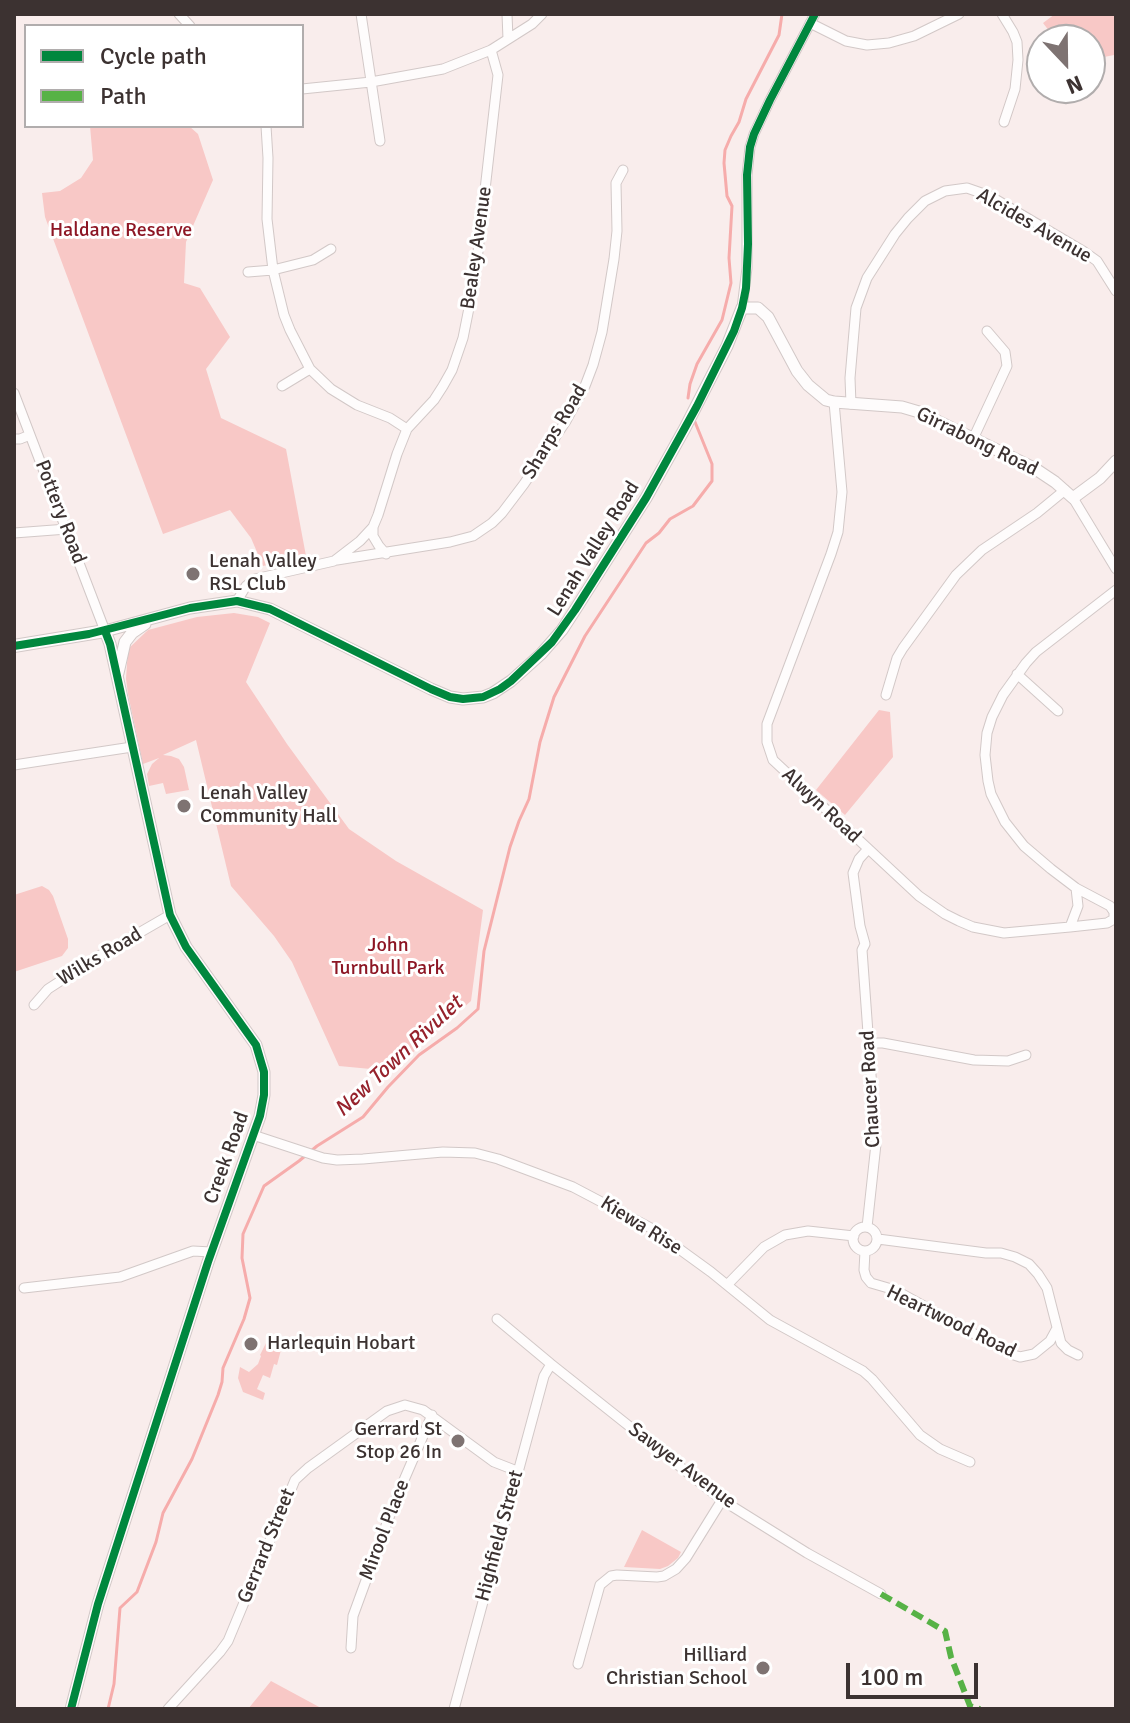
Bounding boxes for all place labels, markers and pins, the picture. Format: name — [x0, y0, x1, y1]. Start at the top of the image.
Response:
place label: Lenah Valley RSL Club — [209, 550, 317, 597]
marker: Lenah Valley RSL Club — [184, 565, 202, 583]
place label: Lenah Valley Community Hall — [200, 782, 337, 829]
marker: Lenah Valley Community Hall — [175, 797, 193, 815]
place label: Harlequin Hobart — [267, 1332, 415, 1356]
marker: Harlequin Hobart — [242, 1335, 260, 1353]
place label: Gerrard St Stop 26 In — [354, 1418, 442, 1465]
marker: Gerrard St Stop 26 In — [449, 1432, 467, 1450]
place label: Hilliard Christian School — [606, 1644, 747, 1691]
marker: Hilliard Christian School — [754, 1659, 772, 1677]

